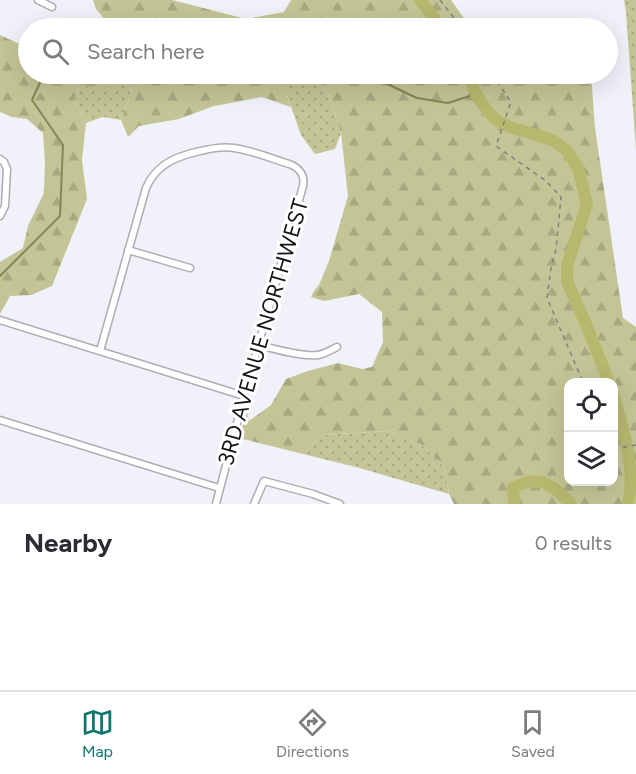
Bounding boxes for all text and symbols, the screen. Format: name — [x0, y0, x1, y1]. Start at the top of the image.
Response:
search box — [18, 18, 618, 84]
icon: search — [39, 35, 72, 68]
text: Search here — [87, 38, 205, 65]
street label: 3RD AVENUE NORTHWEST — [212, 196, 314, 468]
map controls — [564, 378, 618, 486]
button: locate — [564, 378, 618, 432]
button: layers — [564, 432, 618, 486]
text: Nearby — [24, 527, 112, 559]
text: 0 results — [535, 531, 612, 555]
tab: Map — [81, 706, 114, 761]
tab: Directions — [276, 706, 349, 761]
tab: Saved — [511, 706, 555, 761]

